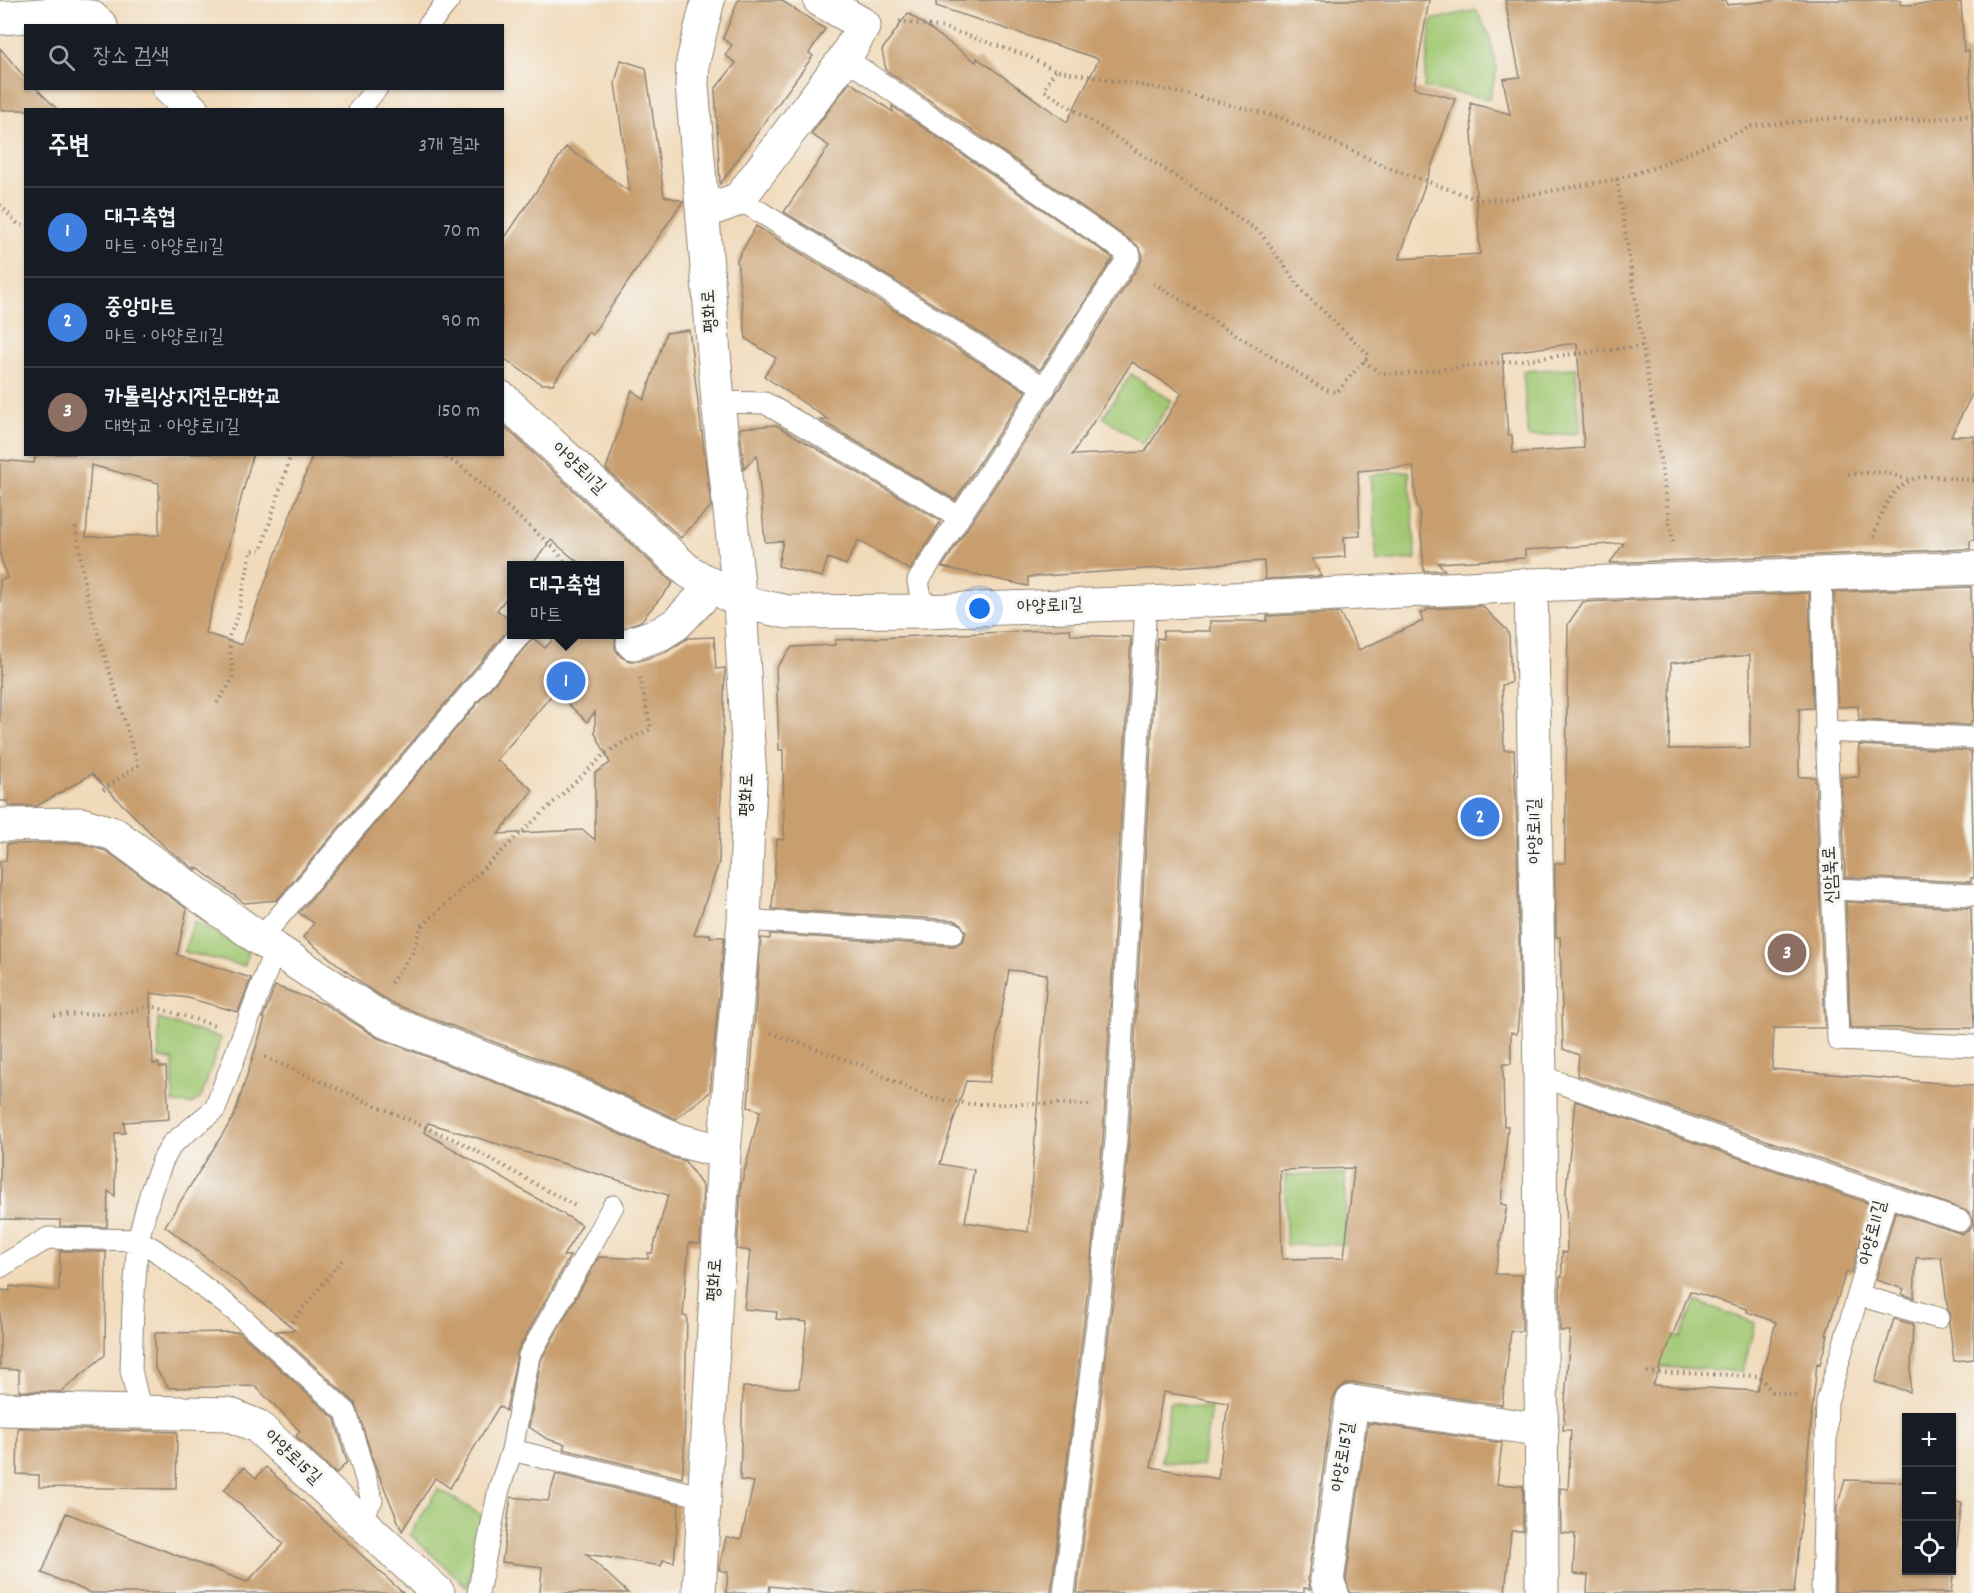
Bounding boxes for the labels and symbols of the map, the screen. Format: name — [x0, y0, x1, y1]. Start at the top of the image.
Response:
street label: 평화로 — [697, 288, 725, 334]
street label: 아양로11길 — [545, 437, 611, 501]
street label: 아양로11길 — [1017, 593, 1084, 621]
your location — [965, 594, 994, 623]
pin: 1 — [546, 658, 586, 704]
street label: 평화로 — [735, 773, 761, 817]
pin: 2 — [1460, 794, 1500, 840]
street label: 아양로11길 — [1523, 797, 1549, 864]
street label: 신암북로 — [1818, 845, 1846, 905]
pin: 3 — [1768, 930, 1806, 976]
street label: 아양로11길 — [1854, 1198, 1894, 1268]
street label: 평화로 — [702, 1258, 730, 1302]
street label: 아양로15길 — [1326, 1420, 1362, 1494]
street label: 아양로15길 — [258, 1425, 327, 1491]

